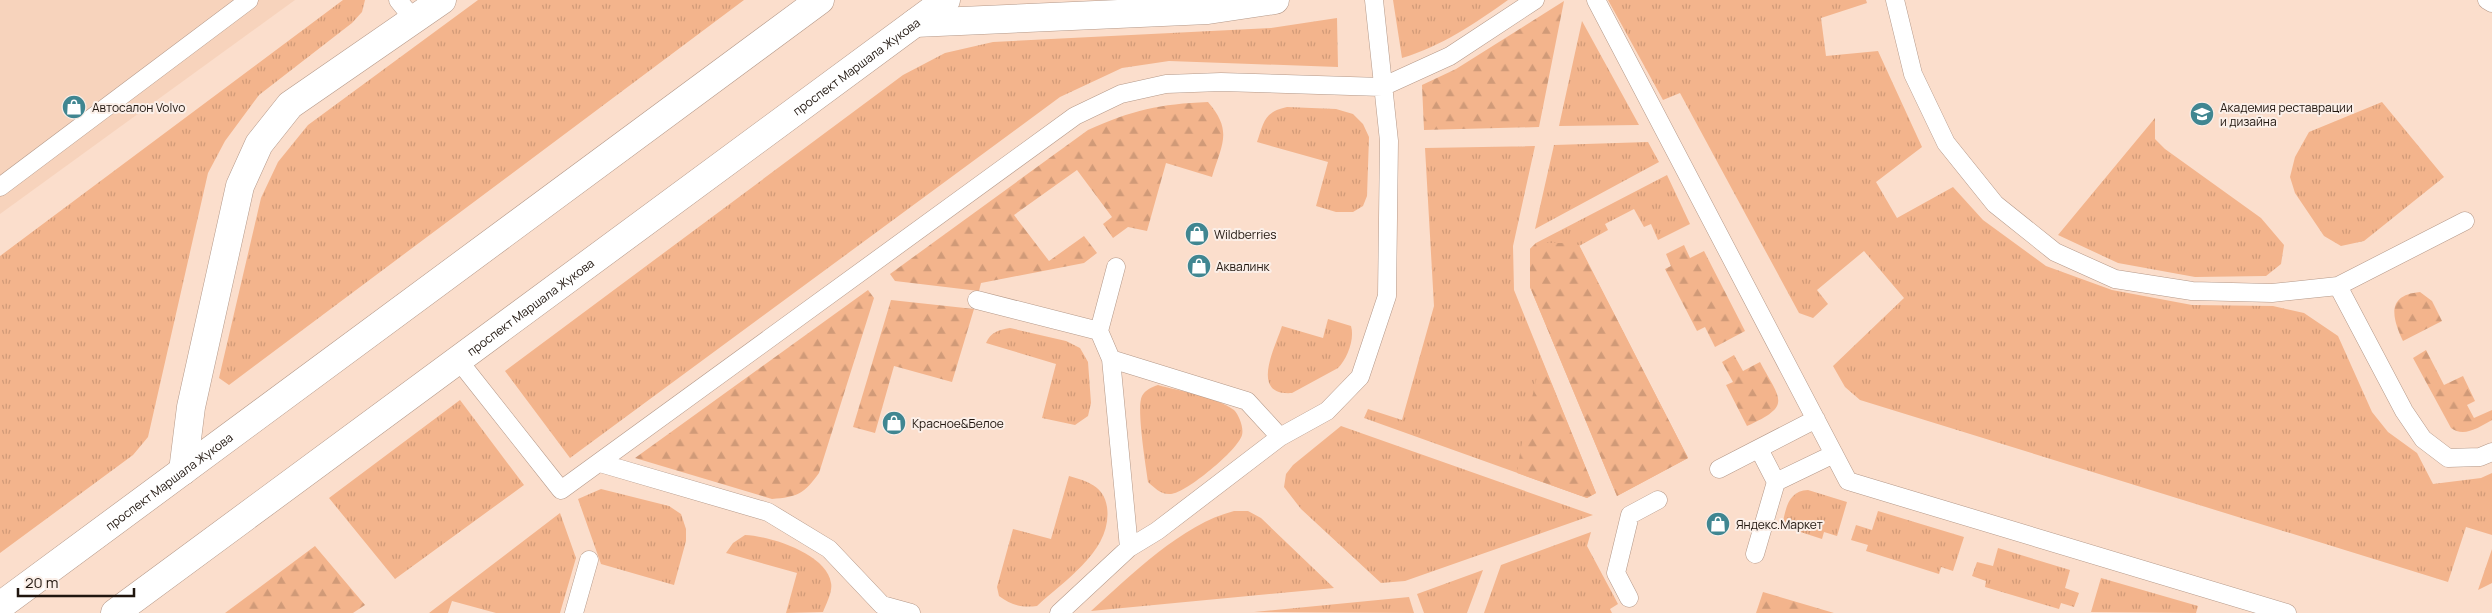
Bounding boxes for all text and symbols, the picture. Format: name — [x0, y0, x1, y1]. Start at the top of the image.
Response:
street label: проспект Маршала Жукова — [789, 14, 923, 119]
shop icon: Автосалон Volvo — [61, 94, 87, 120]
place label: Автосалон Volvo — [92, 99, 185, 116]
place label: Академия реставрации и дизайна — [2220, 99, 2353, 130]
school or university icon: Академия реставрации и дизайна — [2189, 101, 2215, 127]
shop icon: Wildberries — [1184, 221, 1210, 247]
place label: Wildberries — [1214, 226, 1277, 243]
shop icon: Аквалинк — [1186, 253, 1212, 279]
street label: проспект Маршала Жукова — [463, 254, 597, 359]
place label: Аквалинк — [1216, 258, 1270, 275]
shop icon: Красное&Белое — [881, 410, 907, 436]
place label: Красное&Белое — [912, 415, 1004, 432]
street label: проспект Маршала Жукова — [102, 429, 236, 534]
shop icon: Яндекс.Маркет — [1705, 511, 1731, 537]
place label: Яндекс.Маркет — [1736, 516, 1823, 533]
scale bar — [18, 566, 134, 598]
text: 20 m — [25, 572, 58, 593]

